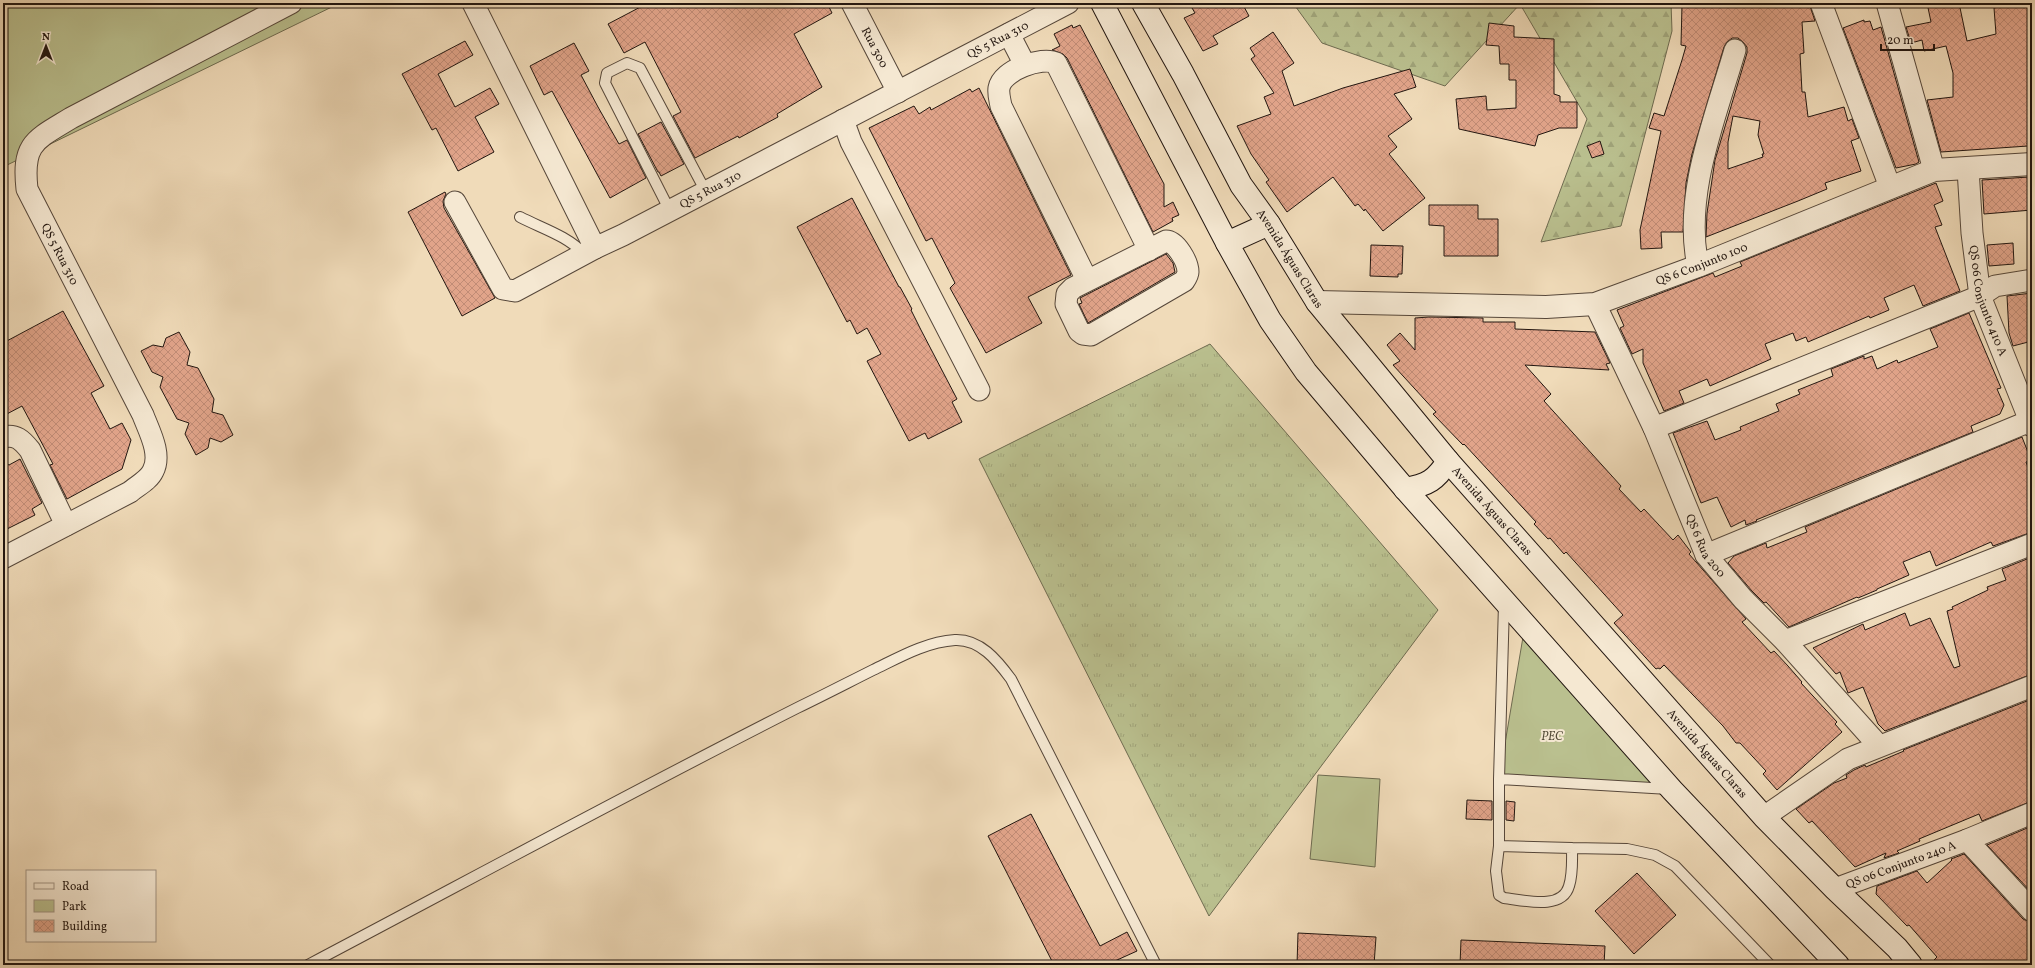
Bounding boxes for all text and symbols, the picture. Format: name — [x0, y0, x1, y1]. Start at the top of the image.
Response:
street label: QS 5 Rua 310 — [964, 18, 1032, 63]
street label: Rua 300 — [857, 25, 891, 71]
north arrow — [26, 26, 66, 66]
scale bar — [1881, 26, 1934, 52]
text: N — [42, 30, 50, 45]
text: 20 m — [1887, 33, 1914, 49]
street label: QS 5 Rua 310 — [677, 168, 744, 213]
street label: Avenida Águas Claras — [1252, 206, 1326, 312]
street label: QS 5 Rua 310 — [37, 221, 82, 288]
street label: QS 6 Conjunto 100 — [1654, 240, 1750, 290]
street label: QS 06 Conjunto 410 A — [1965, 244, 2010, 359]
street label: Avenida Águas Claras — [1448, 464, 1535, 559]
street label: QS 6 Rua 200 — [1681, 512, 1729, 581]
street label: Avenida Águas Claras — [1663, 706, 1750, 802]
park label: PEC — [1541, 729, 1563, 745]
street label: QS 06 Conjunto 240 A — [1844, 838, 1959, 893]
legend — [26, 870, 156, 942]
text: Road — [62, 879, 89, 895]
text: Park — [62, 899, 87, 915]
text: Building — [62, 919, 107, 935]

